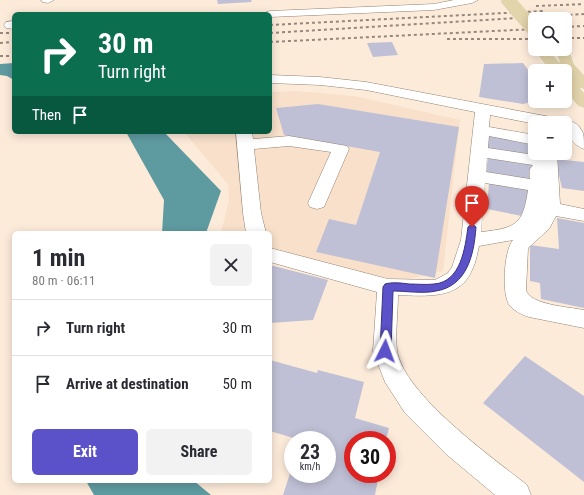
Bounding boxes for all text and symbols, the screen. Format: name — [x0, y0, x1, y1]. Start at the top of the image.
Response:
map controls — [528, 12, 572, 160]
button: search — [528, 12, 572, 56]
text: 30 m — [98, 27, 154, 60]
icon: right — [32, 28, 84, 80]
text: Turn right — [98, 61, 166, 82]
button: + — [528, 64, 572, 108]
icon: arrive — [69, 104, 91, 126]
text: Then — [32, 106, 61, 124]
button: − — [528, 116, 572, 160]
pin — [455, 186, 489, 227]
icon: arrive — [461, 192, 483, 214]
text: 1 min — [32, 244, 85, 272]
button: close — [210, 244, 252, 286]
text: 80 m · 06:11 — [32, 273, 95, 288]
icon: right — [32, 317, 54, 339]
text: Turn right — [66, 319, 125, 337]
text: 30 m — [222, 319, 252, 337]
position arrow — [364, 330, 406, 372]
icon: arrive — [32, 373, 54, 395]
text: Arrive at destination — [66, 375, 189, 393]
text: 50 m — [222, 375, 252, 393]
button: Exit — [32, 429, 138, 475]
button: Share — [146, 429, 252, 475]
speed limit sign: 30 — [344, 431, 396, 483]
text: 23 — [300, 440, 320, 464]
text: km/h — [300, 461, 320, 472]

